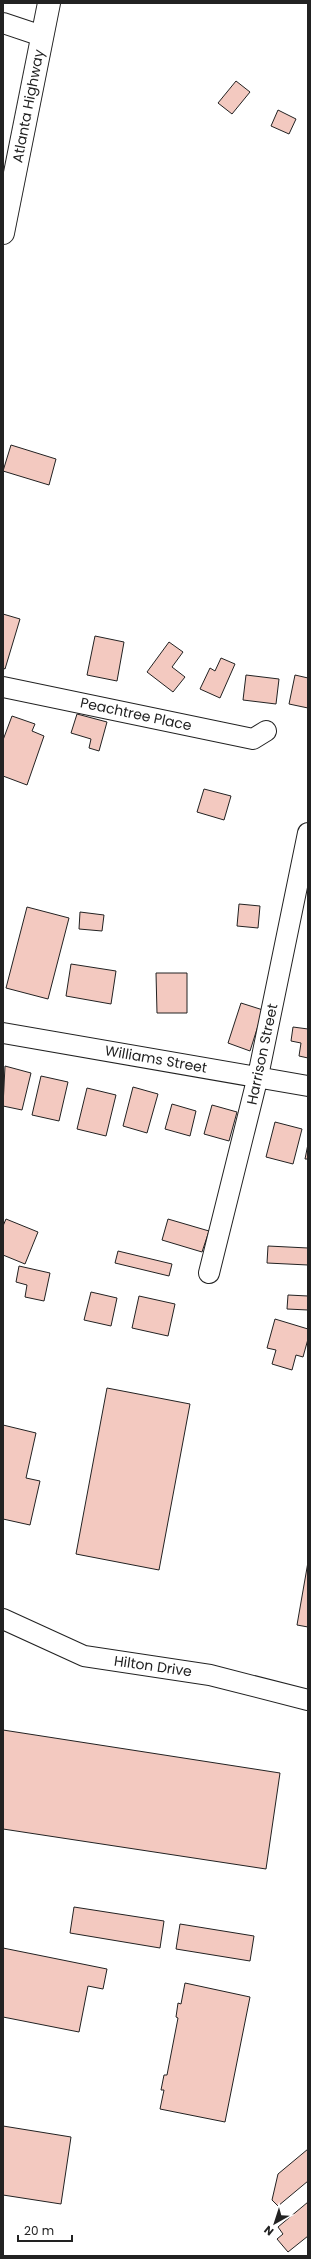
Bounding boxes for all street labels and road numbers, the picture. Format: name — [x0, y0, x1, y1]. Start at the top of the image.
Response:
street label: Atlanta Highway — [7, 48, 49, 164]
street label: Peachtree Place — [78, 692, 194, 736]
street label: Harrison Street — [242, 1002, 282, 1106]
street label: Williams Street — [103, 1040, 209, 1078]
street label: Hilton Drive — [113, 1651, 194, 1681]

